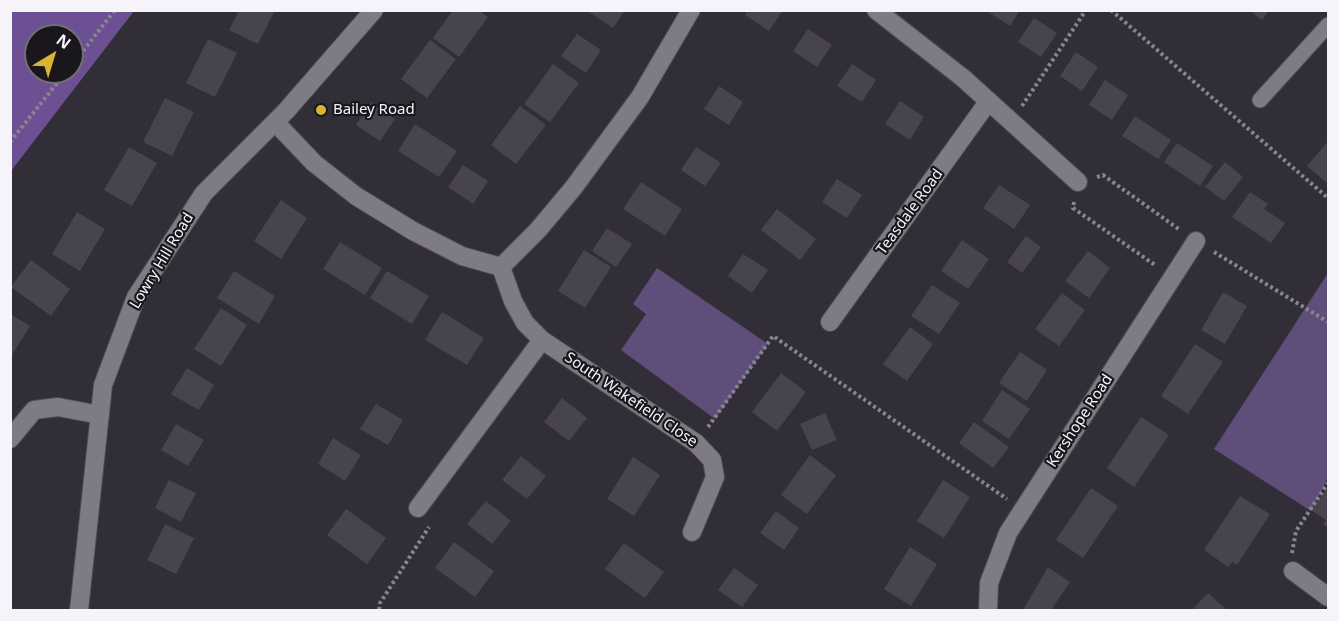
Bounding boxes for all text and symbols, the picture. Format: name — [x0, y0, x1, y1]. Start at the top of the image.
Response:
north arrow — [24, 24, 84, 84]
text: N — [52, 29, 76, 54]
place label: Bailey Road — [333, 101, 415, 119]
marker: Bailey Road — [314, 103, 328, 117]
street label: Teasdale Road — [873, 166, 947, 258]
street label: Lowry Hill Road — [126, 210, 198, 312]
street label: South Wakefield Close — [561, 349, 701, 451]
street label: Kershope Road — [1043, 371, 1117, 471]

